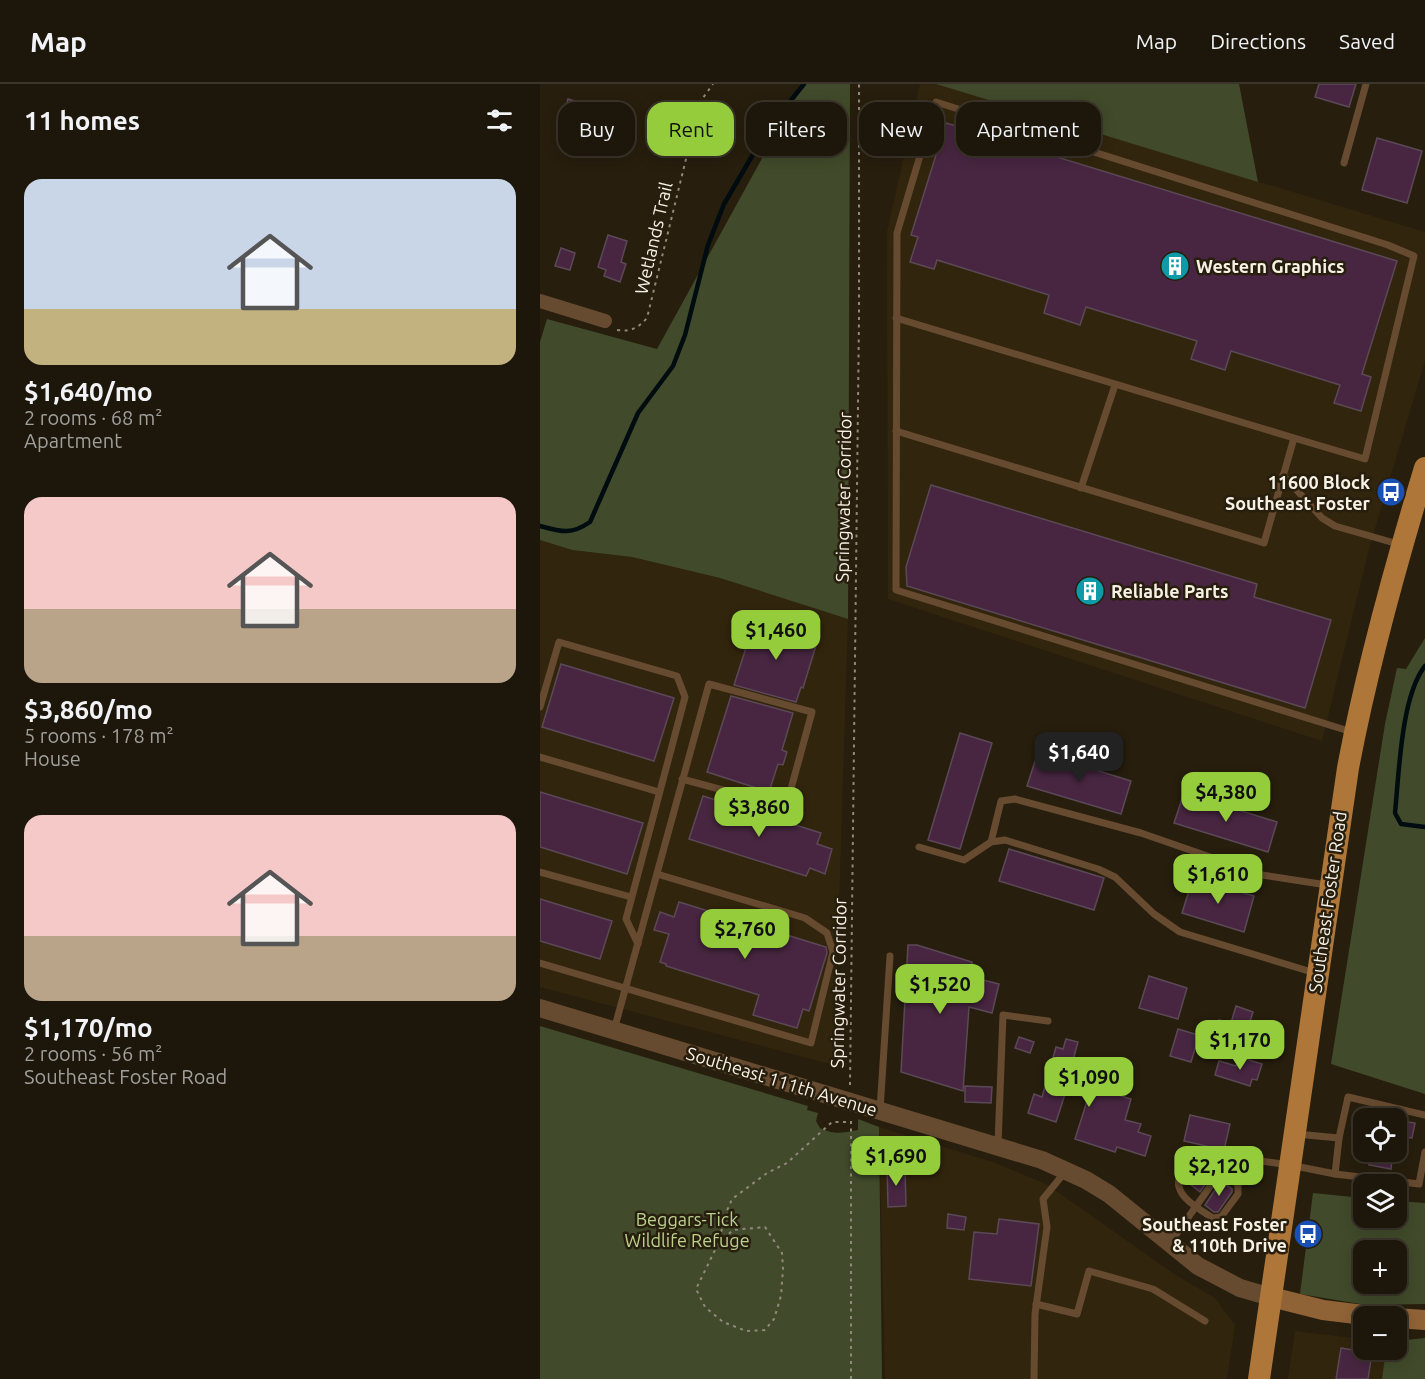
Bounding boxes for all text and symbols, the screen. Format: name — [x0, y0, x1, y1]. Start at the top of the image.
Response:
text: Map — [30, 26, 87, 57]
text: Map — [1136, 29, 1177, 53]
text: Directions — [1210, 29, 1306, 53]
text: Saved — [1339, 29, 1395, 53]
chip: Buy — [558, 102, 635, 156]
chip: Rent — [647, 102, 734, 156]
chip: Filters — [746, 102, 847, 156]
chip: New — [859, 102, 944, 156]
chip: Apartment — [956, 102, 1101, 156]
icon: filters — [483, 104, 516, 137]
text: 11 homes — [24, 106, 140, 135]
street label: Wetlands Trail — [630, 180, 676, 296]
icon: home — [216, 218, 324, 326]
building icon: Western Graphics — [1159, 250, 1191, 282]
place label: Western Graphics — [1196, 256, 1345, 276]
text: $1,640/mo — [24, 377, 153, 406]
text: 2 rooms · 68 m² — [24, 406, 162, 429]
street label: Springwater Corridor — [832, 411, 854, 582]
text: Apartment — [24, 429, 122, 452]
place label: 11600 Block Southeast Foster — [1225, 472, 1371, 513]
bus stop icon: 11600 Block Southeast Foster — [1375, 476, 1407, 508]
icon: home — [216, 536, 324, 644]
building icon: Reliable Parts — [1074, 575, 1106, 607]
place label: Reliable Parts — [1111, 581, 1228, 601]
pin: $1,460 — [727, 610, 825, 661]
text: $1,460 — [745, 618, 807, 641]
text: $3,860/mo — [24, 695, 153, 724]
text: 5 rooms · 178 m² — [24, 724, 174, 747]
pin: $1,640 — [1030, 732, 1128, 783]
text: $1,640 — [1048, 740, 1110, 763]
text: House — [24, 747, 81, 770]
pin: $4,380 — [1177, 772, 1275, 823]
text: $4,380 — [1195, 780, 1257, 803]
pin: $3,860 — [710, 787, 808, 838]
text: $3,860 — [728, 795, 790, 818]
street label: Southeast Foster Road — [1304, 810, 1350, 994]
icon: home — [216, 854, 324, 962]
pin: $1,610 — [1169, 854, 1267, 905]
text: $1,610 — [1187, 862, 1249, 885]
street label: Springwater Corridor — [827, 897, 849, 1068]
pin: $2,760 — [696, 909, 794, 960]
text: $2,760 — [714, 917, 776, 940]
pin: $1,520 — [891, 964, 989, 1015]
text: $1,520 — [909, 972, 971, 995]
text: $1,170/mo — [24, 1013, 153, 1042]
pin: $1,170 — [1191, 1020, 1289, 1071]
text: $1,170 — [1209, 1028, 1271, 1051]
text: 2 rooms · 56 m² — [24, 1042, 162, 1065]
street label: Southeast 111th Avenue — [684, 1042, 880, 1120]
pin: $1,090 — [1040, 1057, 1138, 1108]
text: Southeast Foster Road — [24, 1065, 227, 1088]
text: $1,090 — [1058, 1065, 1120, 1088]
map controls — [1353, 1108, 1407, 1360]
button: locate — [1353, 1108, 1407, 1162]
pin: $1,690 — [847, 1136, 945, 1187]
text: $1,690 — [865, 1144, 927, 1167]
pin: $2,120 — [1170, 1146, 1268, 1197]
text: $2,120 — [1188, 1154, 1250, 1177]
button: layers — [1353, 1174, 1407, 1228]
park label: Beggars-Tick Wildlife Refuge — [624, 1209, 750, 1250]
place label: Southeast Foster & 110th Drive — [1142, 1214, 1288, 1255]
bus stop icon: Southeast Foster & 110th Drive — [1292, 1218, 1324, 1250]
button: + — [1353, 1240, 1407, 1294]
button: − — [1353, 1306, 1407, 1360]

